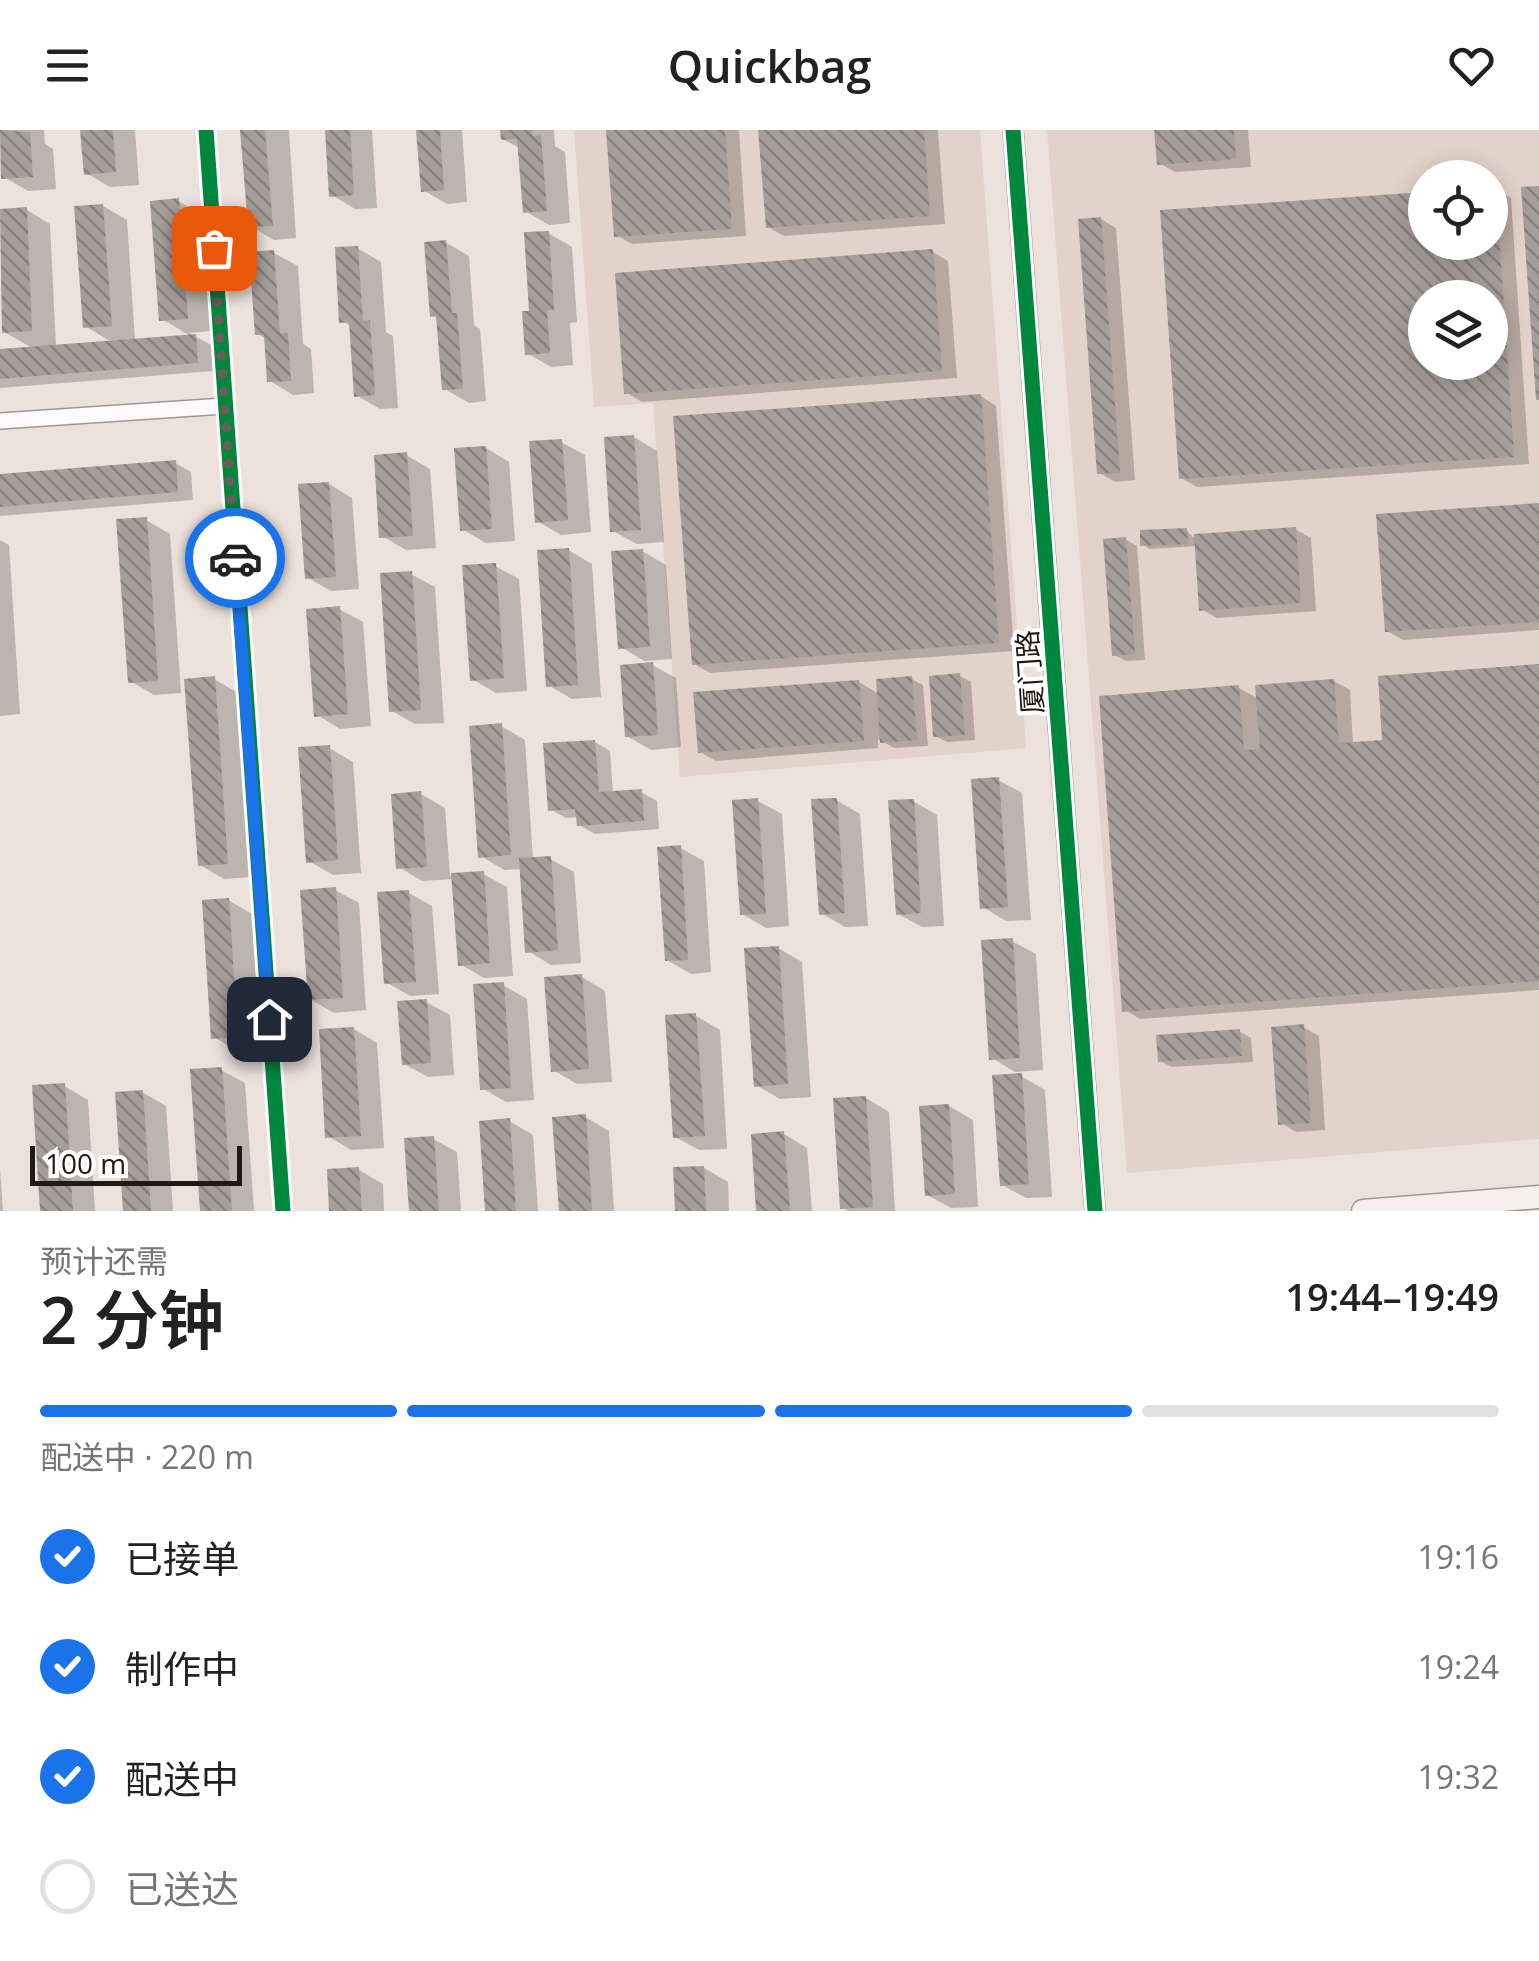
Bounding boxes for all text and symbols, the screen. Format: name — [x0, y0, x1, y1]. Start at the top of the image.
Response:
text: Quickbag — [668, 35, 871, 96]
icon: menu — [40, 38, 95, 93]
icon: heart — [1444, 38, 1499, 93]
map controls — [1408, 160, 1508, 380]
button: locate — [1408, 160, 1508, 260]
pin — [172, 206, 257, 291]
icon: bag — [187, 221, 242, 276]
button: layers — [1408, 280, 1508, 380]
courier — [185, 508, 285, 608]
icon: car — [208, 531, 263, 586]
street label: 厦门路 — [1007, 629, 1051, 715]
pin — [227, 977, 312, 1062]
icon: home — [242, 992, 297, 1047]
scale bar — [30, 1141, 242, 1186]
text: 100 m — [45, 1144, 126, 1182]
text: 预计还需 — [40, 1239, 168, 1282]
text: 19:44–19:49 — [1285, 1270, 1499, 1322]
text: 2 分钟 — [40, 1275, 224, 1363]
text: 配送中 · 220 m — [40, 1435, 254, 1478]
icon: check — [40, 1529, 95, 1584]
text: 已接单 — [125, 1532, 239, 1584]
text: 19:16 — [1417, 1535, 1499, 1578]
icon: check — [40, 1639, 95, 1694]
text: 制作中 — [125, 1642, 239, 1694]
text: 19:24 — [1417, 1645, 1499, 1688]
icon: check — [40, 1749, 95, 1804]
text: 配送中 — [125, 1752, 239, 1804]
text: 19:32 — [1417, 1755, 1499, 1798]
text: 已送达 — [125, 1862, 239, 1914]

